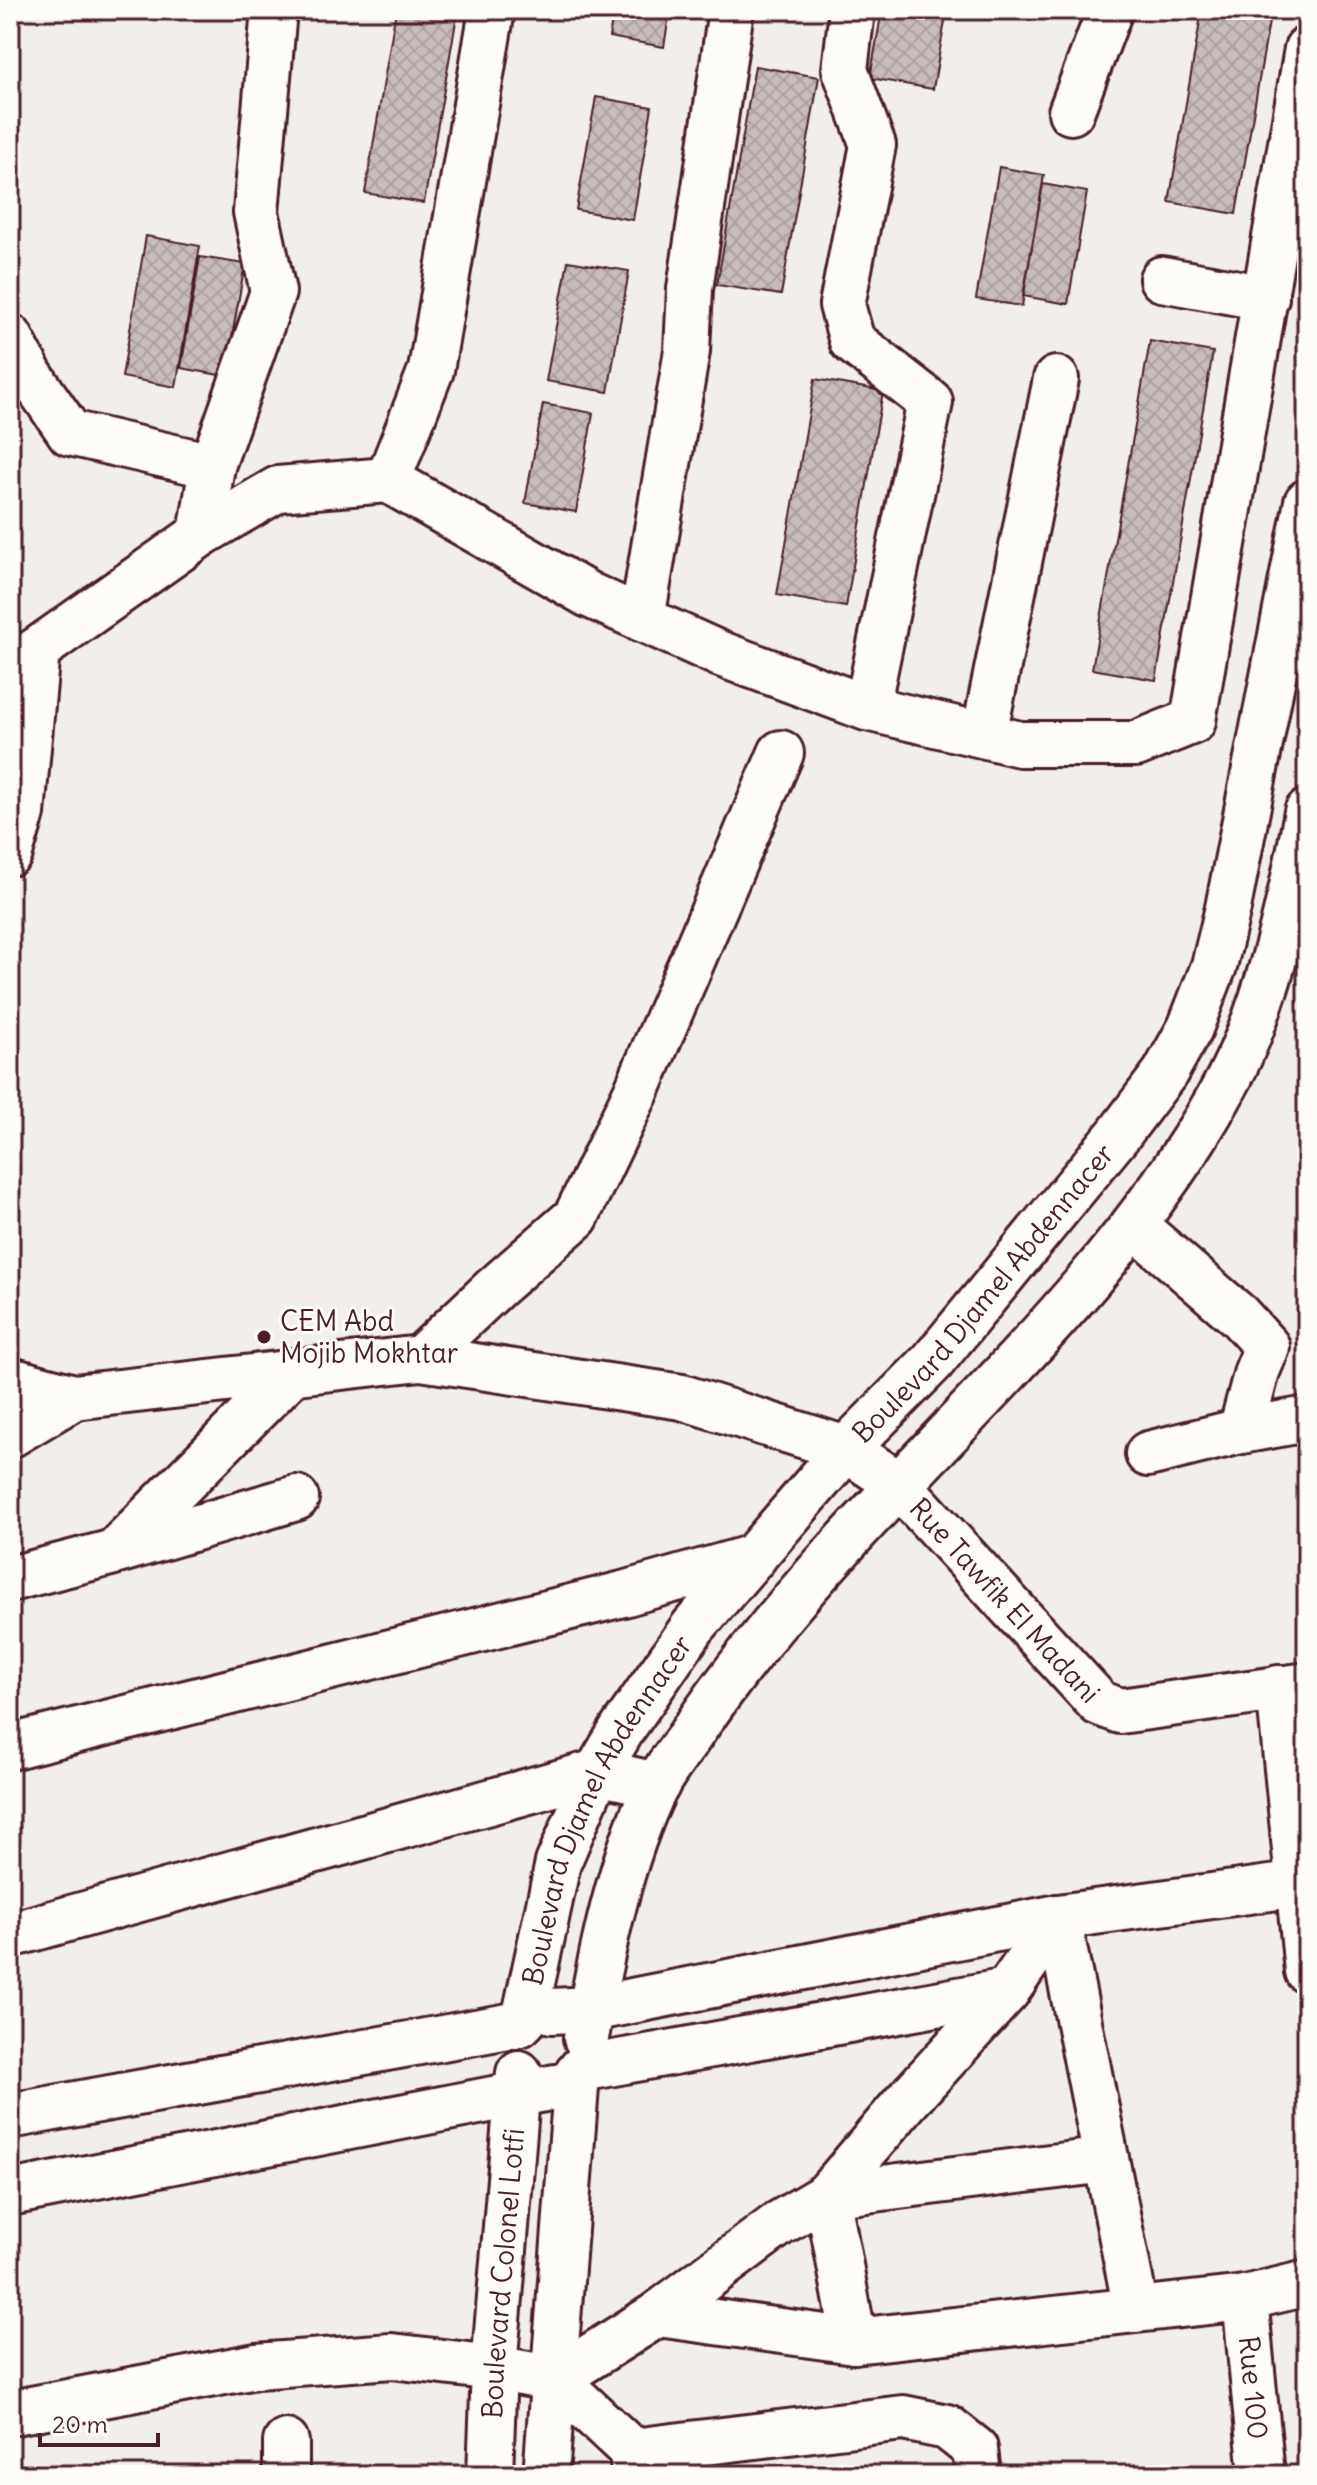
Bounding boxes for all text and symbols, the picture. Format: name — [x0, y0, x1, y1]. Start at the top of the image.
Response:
street label: Boulevard Djamel Abdennacer — [844, 1136, 1122, 1450]
place label: CEM Abd Mojib Mokhtar — [280, 1303, 458, 1371]
marker: CEM Abd Mojib Mokhtar — [255, 1328, 273, 1346]
street label: Rue Tawfik El Madani — [902, 1490, 1108, 1710]
street label: Boulevard Djamel Abdennacer — [514, 1628, 700, 1988]
street label: Boulevard Colonel Lotfi — [474, 2127, 532, 2419]
street label: Rue 100 — [1231, 2334, 1276, 2441]
scale bar — [40, 2397, 158, 2447]
text: 20 m — [52, 2409, 108, 2439]

